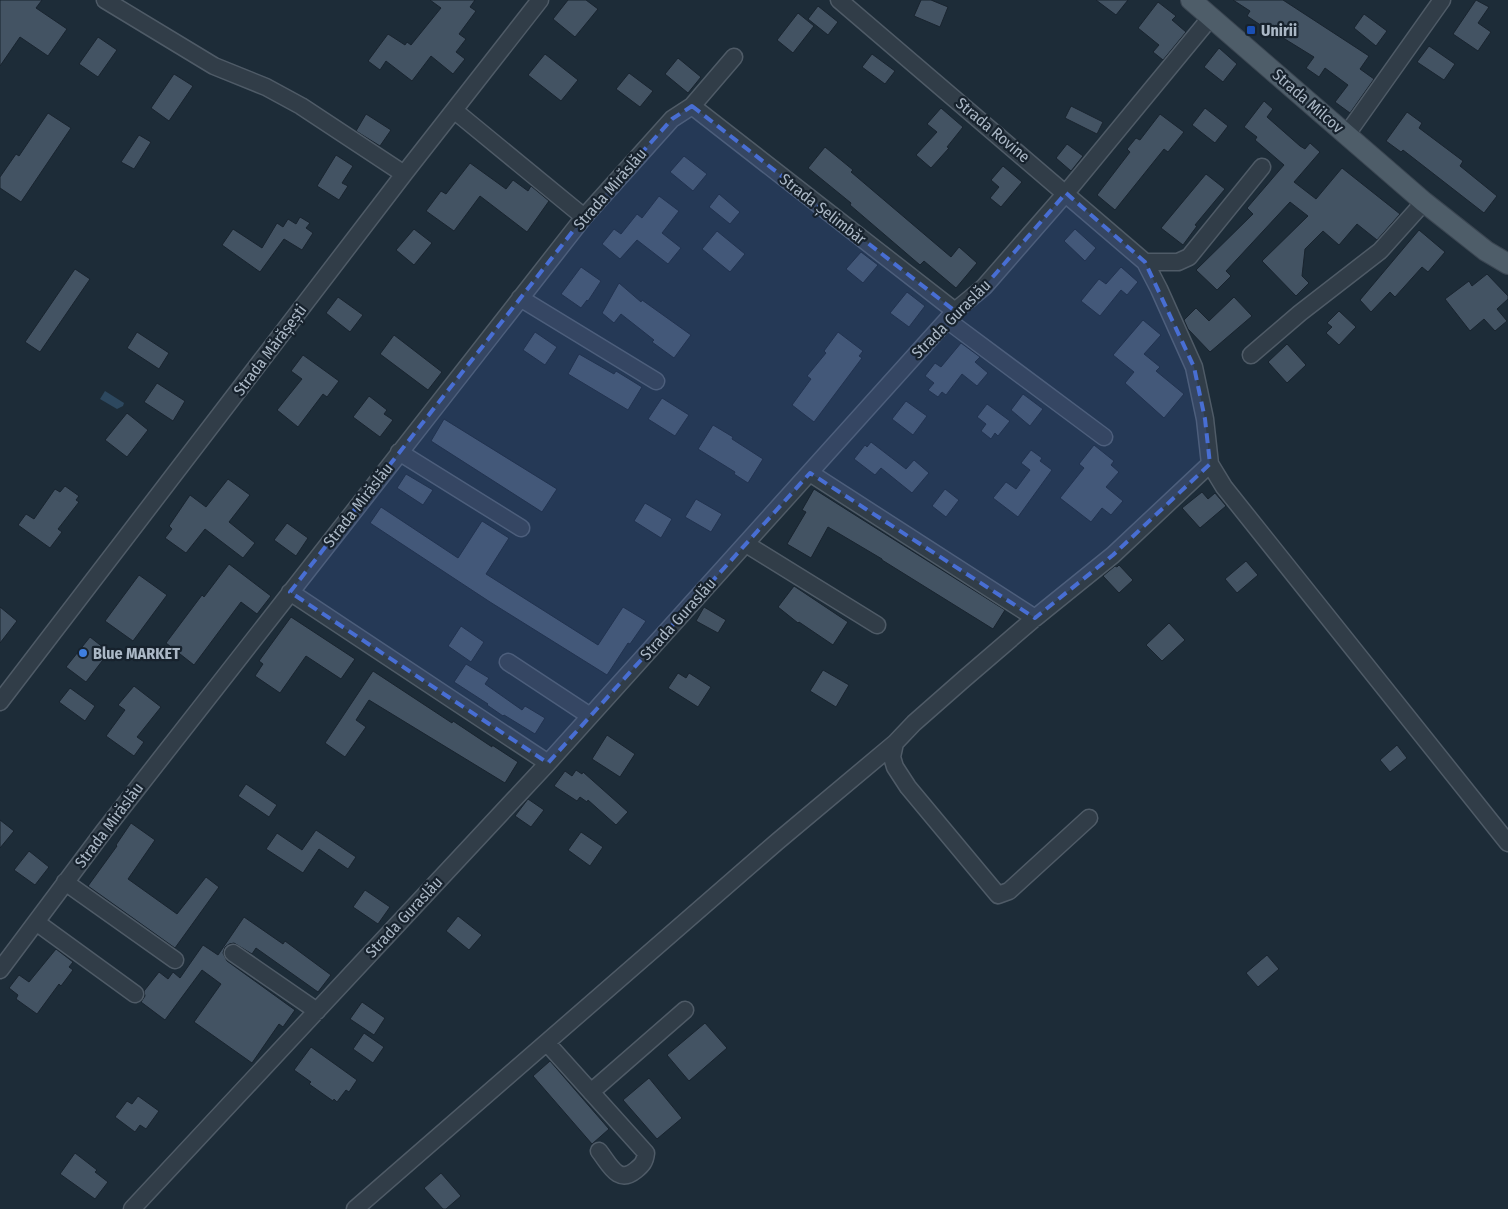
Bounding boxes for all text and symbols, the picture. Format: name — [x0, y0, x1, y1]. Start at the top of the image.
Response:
place label: Unirii — [1261, 21, 1297, 40]
marker: Unirii — [1245, 24, 1257, 36]
street label: Strada Milcov — [1269, 65, 1347, 137]
street label: Strada Rovine — [952, 94, 1034, 166]
street label: Strada Mirăslău — [569, 144, 651, 234]
street label: Strada Șelimbăr — [775, 169, 870, 250]
street label: Strada Guraslău — [908, 276, 994, 362]
street label: Strada Mărășești — [230, 301, 311, 400]
street label: Strada Mirăslău — [319, 459, 397, 551]
street label: Strada Guraslău — [636, 574, 720, 664]
place label: Blue MARKET — [93, 644, 180, 663]
marker: Blue MARKET — [77, 647, 89, 659]
street label: Strada Mirăslău — [71, 779, 147, 871]
street label: Strada Guraslău — [362, 873, 446, 961]

